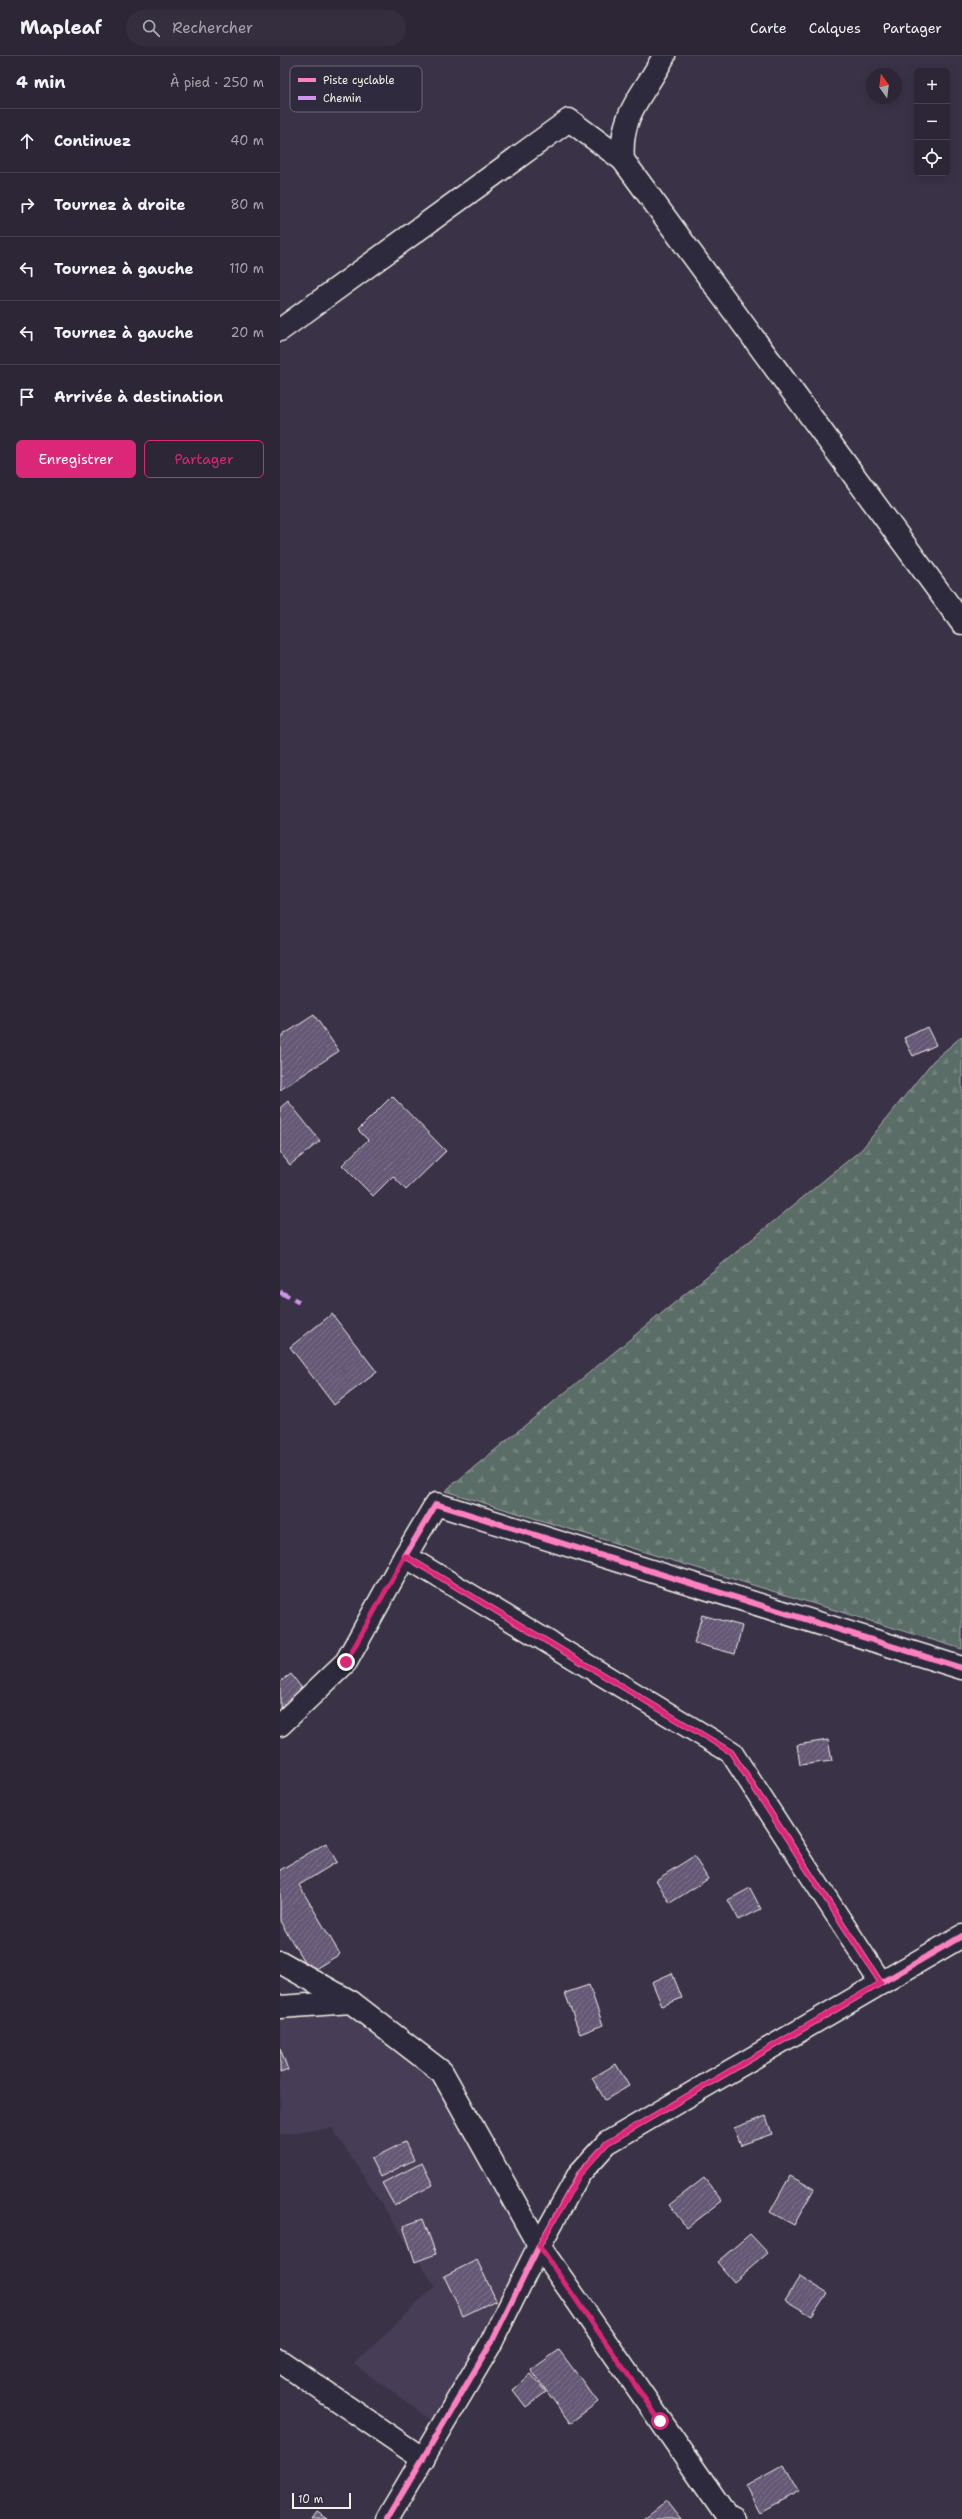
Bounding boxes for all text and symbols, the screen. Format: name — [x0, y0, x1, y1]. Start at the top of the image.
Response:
search box — [126, 10, 406, 46]
text: Mapleaf — [20, 15, 102, 40]
icon: search — [140, 17, 162, 39]
text: Rechercher — [172, 18, 253, 38]
text: Carte — [750, 19, 787, 37]
text: Calques — [809, 19, 861, 37]
text: Partager — [883, 19, 942, 37]
legend — [290, 66, 422, 112]
north arrow — [866, 68, 902, 104]
map controls — [914, 68, 950, 176]
button: + — [914, 68, 950, 104]
text: 4 min — [16, 71, 66, 93]
text: Piste cyclable — [323, 73, 395, 88]
text: À pied · 250 m — [170, 74, 264, 91]
text: Chemin — [323, 91, 362, 106]
button: − — [914, 104, 950, 140]
icon: ahead — [16, 130, 38, 152]
text: Continuez — [54, 131, 131, 151]
text: 40 m — [230, 132, 264, 149]
button: locate — [914, 140, 950, 176]
icon: right — [16, 194, 38, 216]
text: Tournez à droite — [54, 195, 186, 215]
text: 80 m — [230, 196, 264, 213]
icon: left — [16, 258, 38, 280]
text: Tournez à gauche — [54, 259, 194, 279]
text: 110 m — [229, 260, 264, 277]
icon: left — [16, 322, 38, 344]
text: Tournez à gauche — [54, 323, 194, 343]
text: 20 m — [231, 324, 264, 341]
icon: arrive — [16, 386, 38, 408]
text: Arrivée à destination — [54, 387, 223, 407]
button: Enregistrer — [16, 440, 136, 478]
button: Partager — [144, 440, 264, 478]
route end — [337, 1653, 355, 1671]
route start — [651, 2412, 669, 2430]
scale bar — [292, 2491, 351, 2510]
text: 10 m — [298, 2492, 323, 2507]

